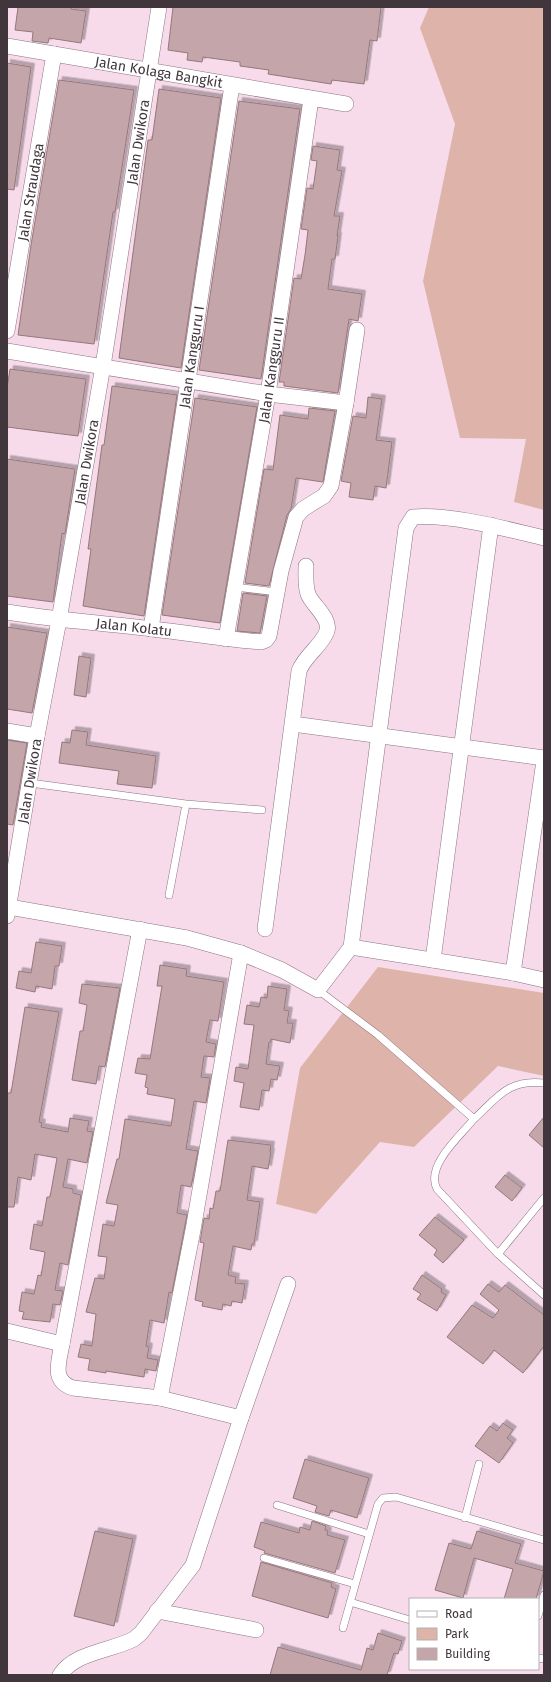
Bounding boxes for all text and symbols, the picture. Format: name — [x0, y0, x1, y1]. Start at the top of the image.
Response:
street label: Jalan Kolaga Bangkit — [94, 53, 225, 91]
street label: Jalan Dwikora — [123, 98, 153, 186]
street label: Jalan Straudaga — [14, 142, 47, 242]
street label: Jalan Kangguru I — [175, 305, 208, 409]
street label: Jalan Kangguru II — [255, 315, 288, 424]
street label: Jalan Dwikora — [71, 418, 102, 506]
street label: Jalan Kolatu — [95, 614, 173, 640]
street label: Jalan Dwikora — [14, 737, 45, 825]
legend — [409, 1598, 539, 1670]
text: Road — [445, 1607, 473, 1621]
text: Park — [445, 1627, 469, 1641]
text: Building — [445, 1647, 491, 1661]

